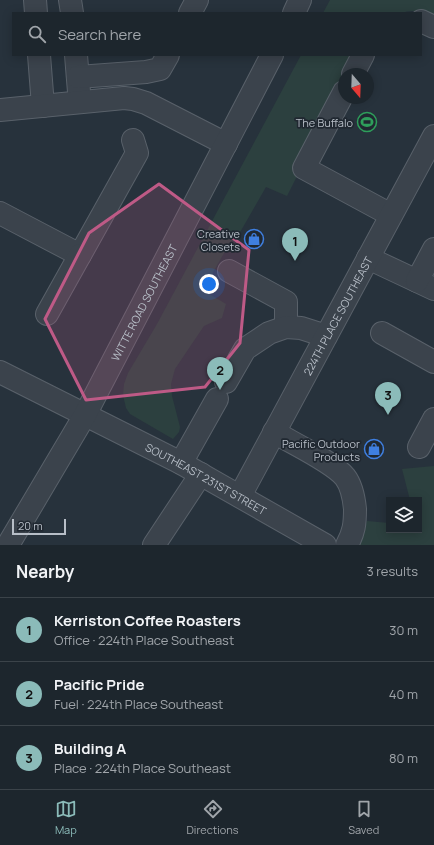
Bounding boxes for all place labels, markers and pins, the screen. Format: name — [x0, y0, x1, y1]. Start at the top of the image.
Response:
sports icon: The Buffalo — [356, 111, 378, 133]
place label: The Buffalo — [296, 115, 353, 130]
place label: Creative Closets — [197, 226, 241, 254]
shop icon: Creative Closets — [243, 228, 265, 250]
pin: 1 — [282, 228, 308, 261]
pin: 2 — [207, 357, 233, 390]
pin: 3 — [375, 382, 401, 415]
place label: Pacific Outdoor Products — [282, 436, 360, 464]
shop icon: Pacific Outdoor Products — [363, 438, 385, 460]

